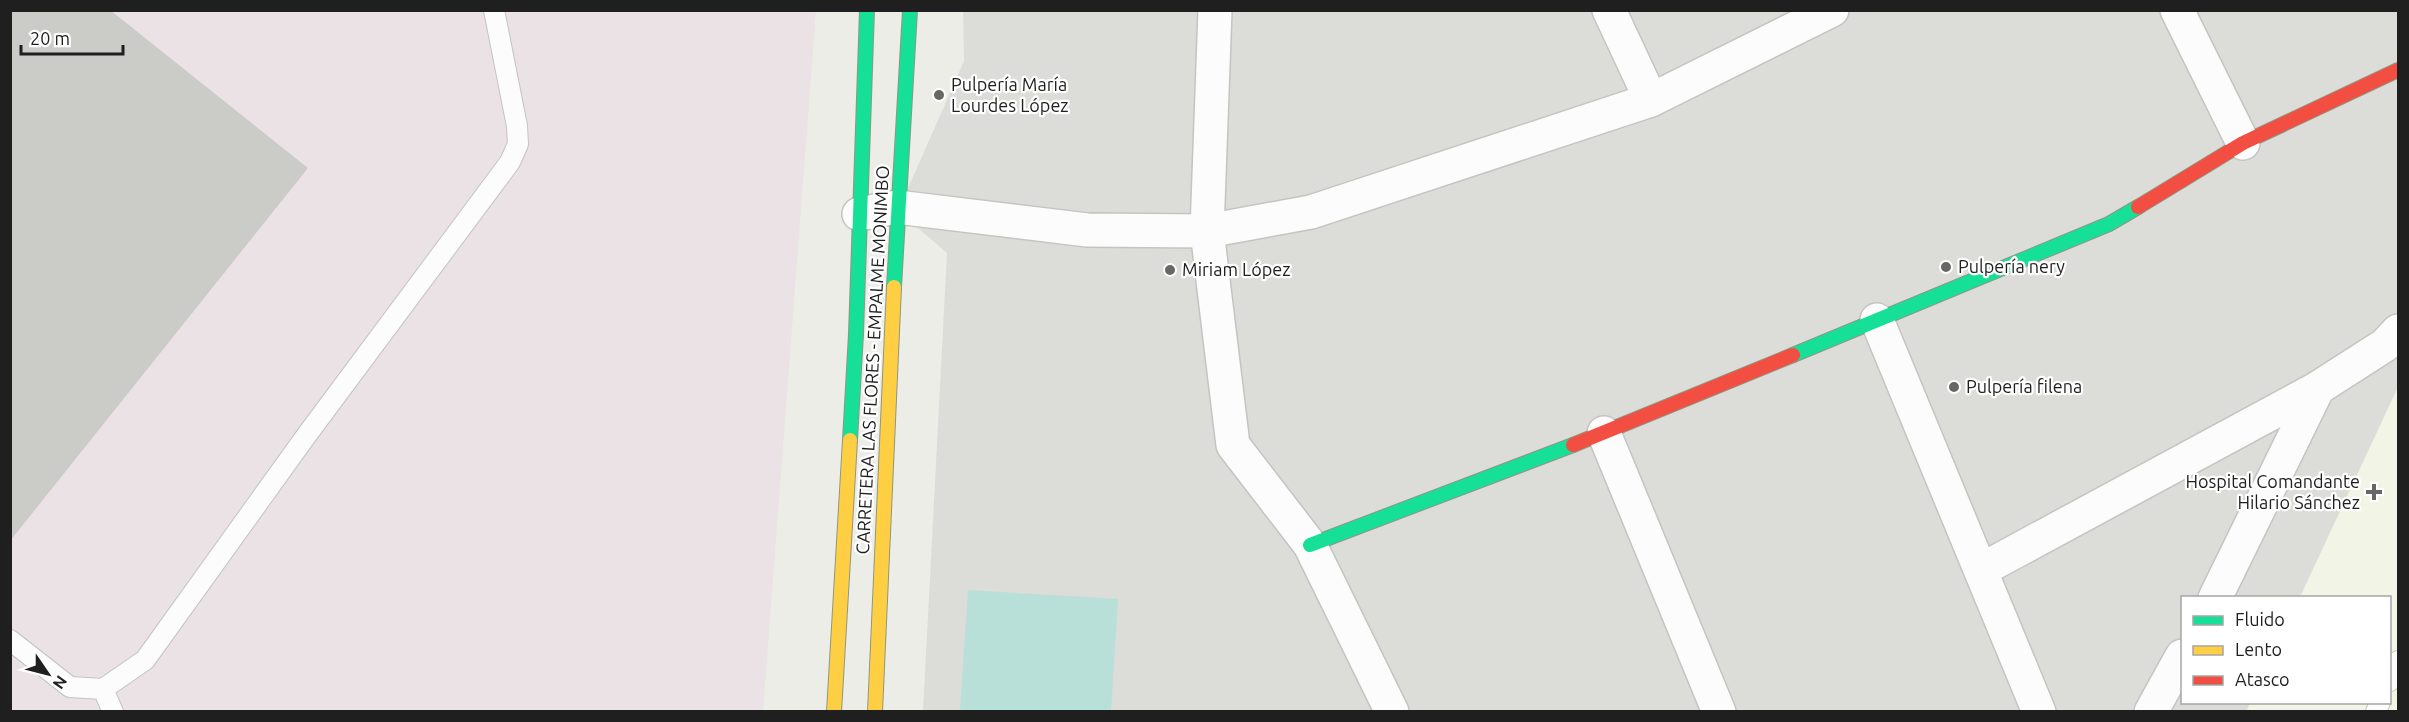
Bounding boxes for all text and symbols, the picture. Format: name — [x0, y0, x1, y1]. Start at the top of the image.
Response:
scale bar — [21, 18, 123, 56]
text: 20 m — [30, 28, 70, 48]
place label: Pulpería María Lourdes López — [951, 74, 1069, 115]
marker: Pulpería María Lourdes López — [932, 88, 946, 102]
street label: CARRETERA LAS FLORES - EMPALME MONIMBO — [852, 165, 892, 555]
place label: Pulpería nery — [1958, 256, 2065, 276]
place label: Miriam López — [1182, 259, 1291, 279]
marker: Pulpería nery — [1939, 260, 1953, 274]
marker: Miriam López — [1163, 263, 1177, 277]
place label: Pulpería filena — [1966, 376, 2082, 396]
marker: Pulpería filena — [1947, 380, 1961, 394]
place label: Hospital Comandante Hilario Sánchez — [2185, 471, 2360, 512]
marker: Hospital Comandante Hilario Sánchez — [2365, 483, 2383, 501]
legend — [2181, 596, 2391, 704]
text: Fluido — [2235, 609, 2285, 629]
text: Lento — [2235, 639, 2282, 659]
north arrow — [18, 644, 78, 704]
text: Atasco — [2235, 669, 2290, 689]
text: N — [49, 673, 71, 693]

